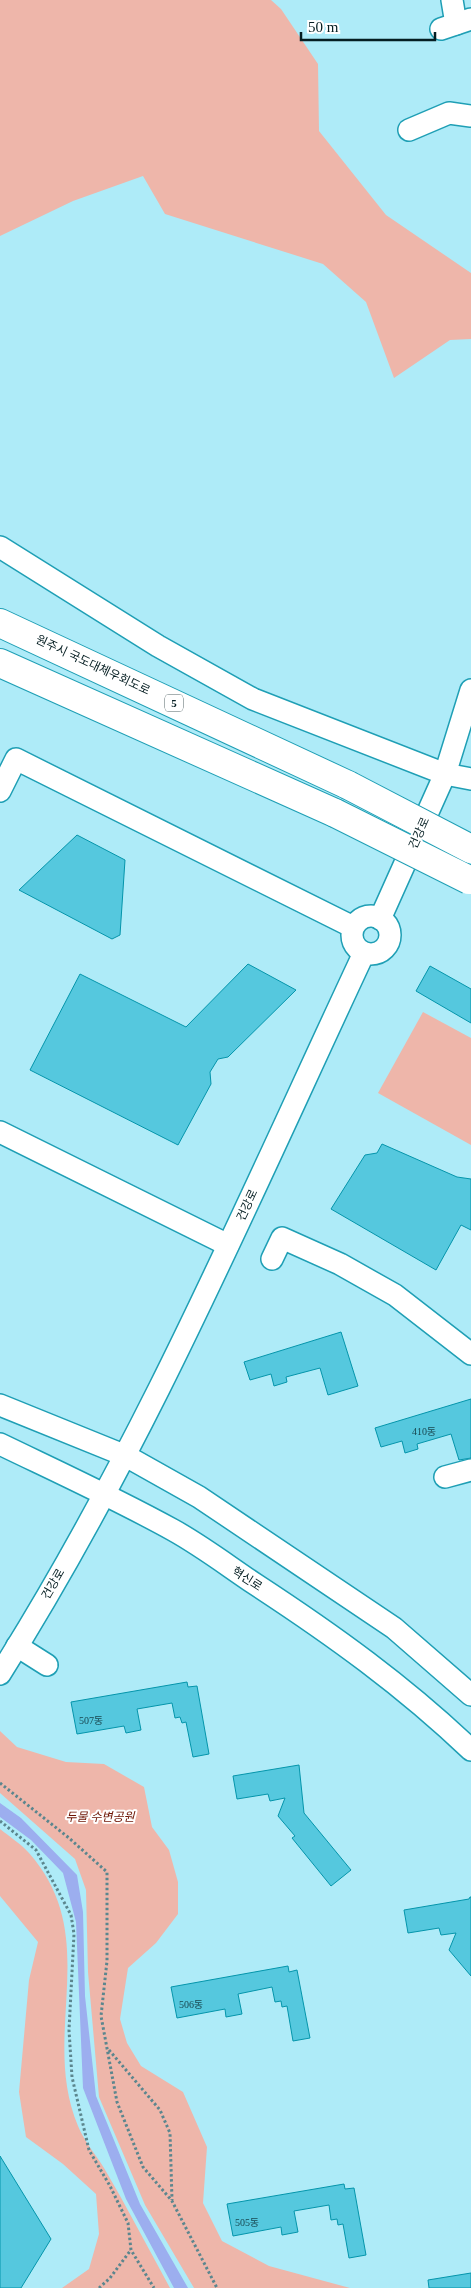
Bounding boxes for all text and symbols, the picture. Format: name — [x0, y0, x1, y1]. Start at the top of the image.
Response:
scale bar — [301, 10, 435, 42]
text: 50 m — [308, 19, 339, 35]
street label: 원주시 국도대체우회도로 — [34, 632, 152, 698]
road number: 5 — [165, 694, 183, 711]
street label: 건강로 — [406, 815, 432, 851]
street label: 건강로 — [234, 1187, 260, 1223]
house number: 410동 — [412, 1426, 436, 1437]
street label: 혁신로 — [229, 1564, 265, 1594]
street label: 건강로 — [39, 1566, 67, 1602]
house number: 507동 — [79, 1715, 103, 1726]
park label: 두물 수변공원 — [65, 1810, 136, 1824]
house number: 506동 — [179, 1999, 203, 2010]
house number: 505동 — [235, 2217, 259, 2228]

